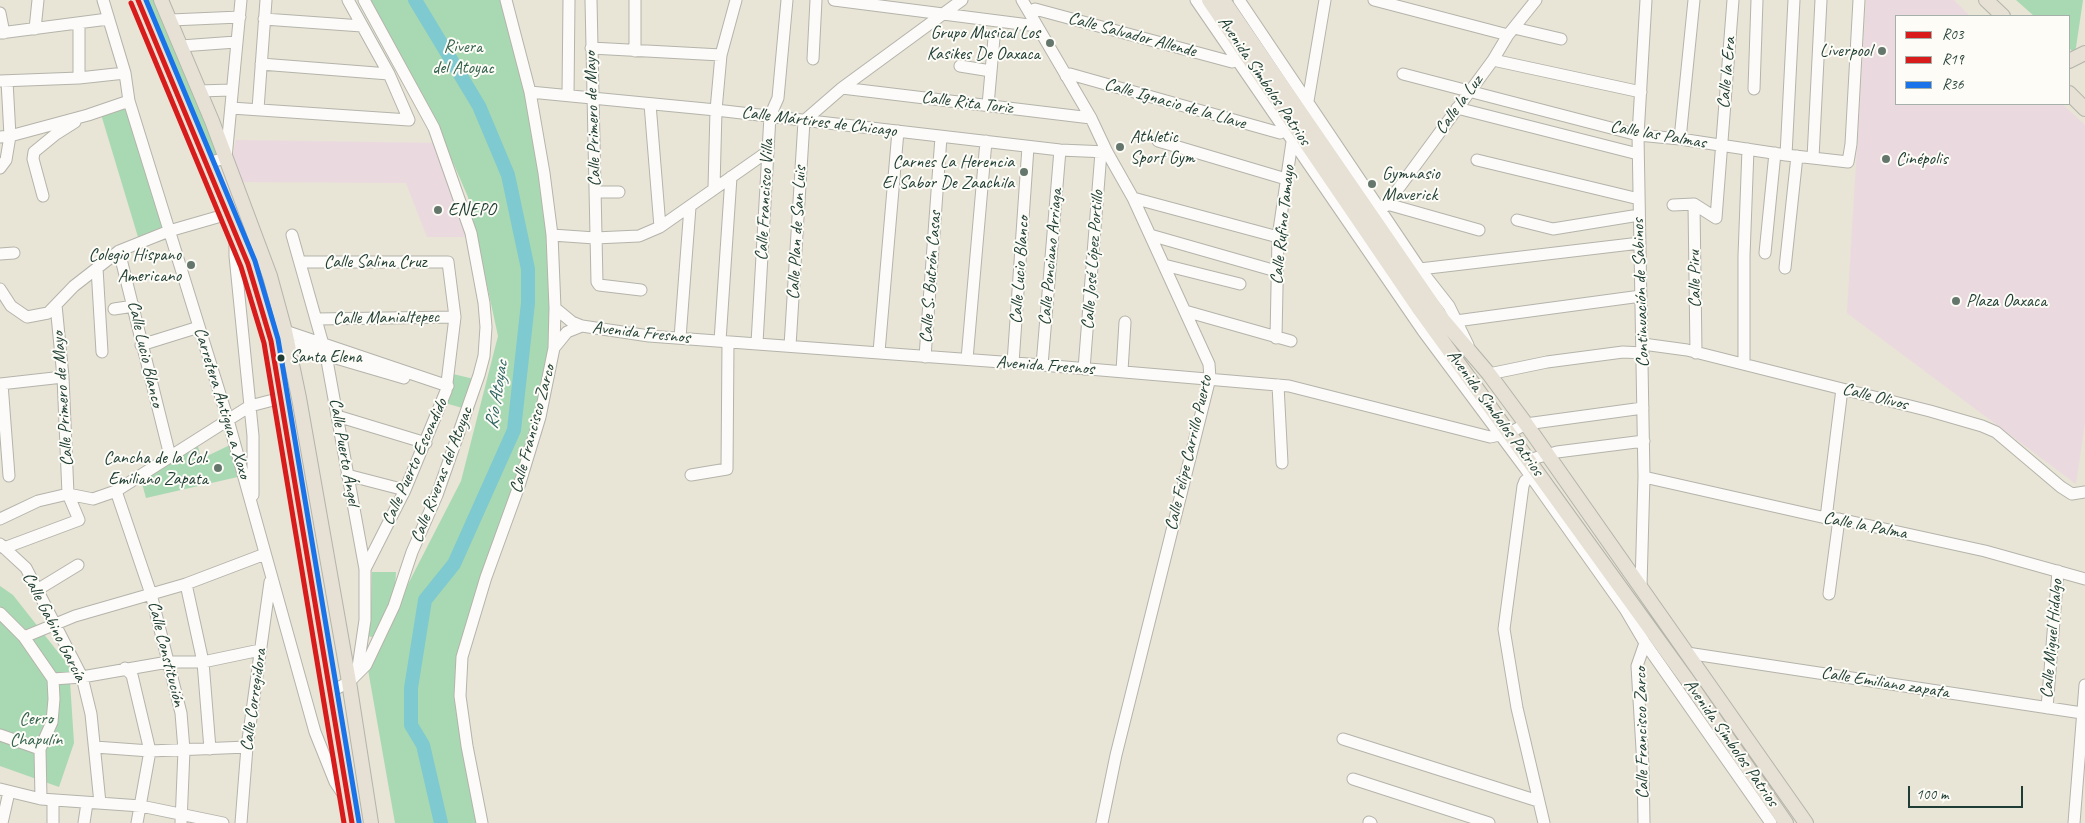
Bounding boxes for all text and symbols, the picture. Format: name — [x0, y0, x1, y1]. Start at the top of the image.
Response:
street label: Calle Salvador Allende — [1066, 8, 1198, 62]
street label: Avenida Símbolos Patrios — [1213, 12, 1315, 150]
legend — [1895, 15, 2070, 105]
place label: Grupo Musical Los Kasikes De Oaxaca — [927, 22, 1040, 64]
text: R03 — [1942, 25, 1964, 44]
park label: Rivera del Atoyac — [432, 36, 494, 78]
street label: Calle la Era — [1713, 36, 1741, 110]
marker: Grupo Musical Los Kasikes De Oaxaca — [1044, 37, 1056, 49]
place label: Liverpool — [1820, 40, 1872, 62]
marker: Liverpool — [1876, 45, 1888, 57]
text: R19 — [1942, 50, 1964, 69]
street label: Calle Primero de Mayo — [580, 51, 606, 187]
street label: Calle la Luz — [1430, 71, 1488, 139]
street label: Calle Ignacio de la Llave — [1102, 74, 1248, 134]
text: R36 — [1942, 75, 1964, 94]
street label: Calle Rita Toriz — [920, 87, 1014, 119]
street label: Calle Mártires de Chicago — [740, 102, 898, 142]
street label: Calle las Palmas — [1608, 116, 1708, 154]
place label: Athletic Sport Gym — [1130, 126, 1195, 168]
street label: Calle Francisco Villa — [751, 139, 779, 261]
marker: Athletic Sport Gym — [1114, 141, 1126, 153]
place label: Cinépolis — [1896, 148, 1948, 170]
place label: Carnes La Herencia El Sabor De Zaachila — [882, 151, 1014, 193]
marker: Cinépolis — [1880, 153, 1892, 165]
place label: Gymnasio Maverick — [1382, 163, 1440, 205]
street label: Calle Rufino Tamayo — [1266, 164, 1300, 286]
street label: Calle Plan de San Luis — [783, 166, 811, 300]
marker: Carnes La Herencia El Sabor De Zaachila — [1018, 166, 1030, 178]
marker: Gymnasio Maverick — [1366, 178, 1378, 190]
street label: Calle Ponciano Arriaga — [1034, 188, 1068, 326]
street label: Calle José López Portillo — [1077, 190, 1109, 330]
place label: ENEPO — [448, 199, 496, 221]
marker: ENEPO — [432, 204, 444, 216]
street label: Calle S. Butrón Casas — [916, 210, 946, 344]
street label: Calle Lucio Blanco — [1005, 215, 1035, 325]
street label: Continuación de Sabinos — [1628, 218, 1654, 368]
place label: Colegio Hispano Americano — [88, 244, 181, 286]
street label: Calle Piru — [1684, 250, 1706, 308]
street label: Calle Salina Cruz — [324, 251, 426, 273]
marker: Colegio Hispano Americano — [185, 259, 197, 271]
place label: Plaza Oaxaca — [1966, 290, 2047, 312]
marker: Plaza Oaxaca — [1950, 295, 1962, 307]
street label: Calle Lucio Blanco — [122, 299, 168, 409]
street label: Calle Manialtepec — [333, 306, 439, 330]
street label: Avenida Fresnos — [591, 317, 691, 349]
street label: Carretera Antigua a Xoxo — [189, 325, 255, 481]
street label: Calle Primero de Mayo — [48, 331, 78, 467]
street label: Avenida Símbolos Patrios — [1442, 346, 1548, 480]
place label: Santa Elena — [290, 348, 362, 368]
street label: Avenida Fresnos — [995, 352, 1095, 380]
marker: Santa Elena — [276, 353, 286, 363]
water label: Río Atoyac — [480, 359, 514, 431]
street label: Calle Francisco Zarco — [505, 362, 561, 496]
street label: Calle Felipe Carrillo Puerto — [1161, 373, 1217, 533]
street label: Calle Olivos — [1840, 378, 1910, 416]
street label: Calle Puerto Escondido — [377, 395, 453, 529]
street label: Calle Puerto Ángel — [324, 397, 364, 507]
street label: Calle Riveras del Atoyac — [406, 404, 478, 546]
place label: Cancha de la Col. Emiliano Zapata — [103, 447, 208, 489]
marker: Cancha de la Col. Emiliano Zapata — [212, 462, 224, 474]
street label: Calle la Palma — [1821, 507, 1909, 545]
street label: Calle Gabino García — [17, 569, 91, 685]
street label: Calle Miguel Hidalgo — [2036, 579, 2068, 699]
street label: Calle Constitución — [142, 599, 190, 709]
street label: Calle Corregidora — [236, 647, 272, 753]
street label: Calle Emiliano zapata — [1820, 662, 1950, 704]
street label: Calle Francisco Zarco — [1630, 667, 1654, 799]
street label: Avenida Símbolos Patrios — [1679, 675, 1783, 811]
park label: Cerro Chapulín — [10, 708, 62, 751]
scale bar — [1910, 776, 2025, 808]
text: 100 m — [1916, 785, 1948, 804]

